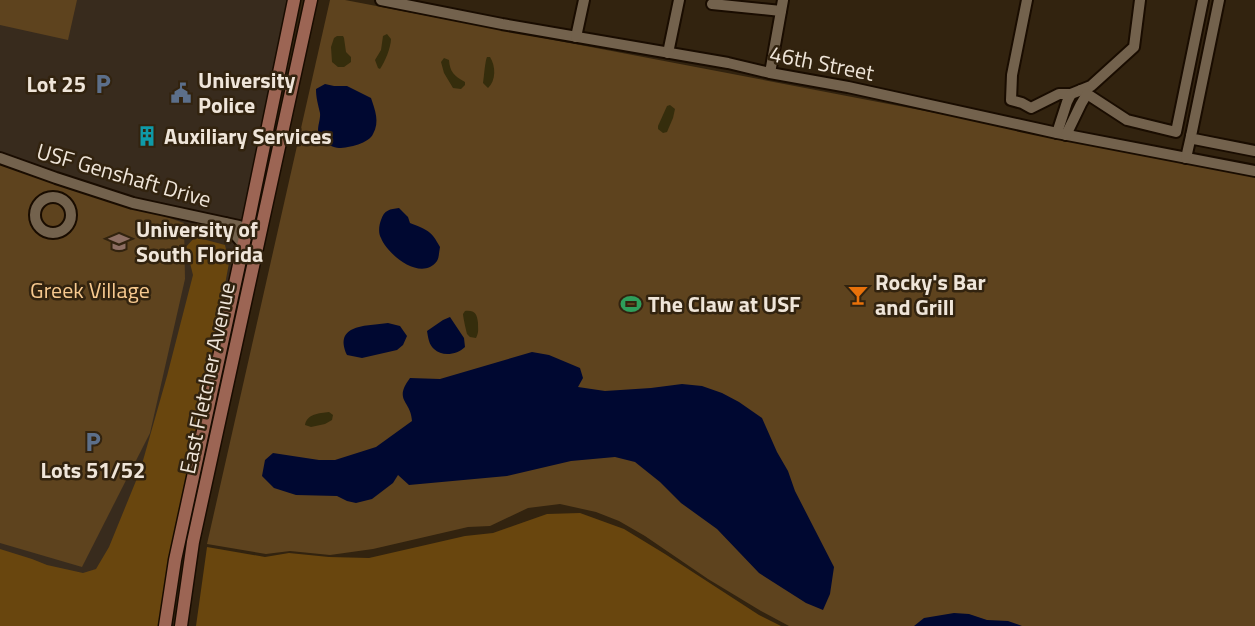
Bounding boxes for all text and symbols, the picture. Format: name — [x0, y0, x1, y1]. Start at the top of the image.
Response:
street label: 46th Street — [767, 36, 877, 90]
place label: University Police — [198, 63, 295, 122]
place label: Lot 25 — [26, 67, 86, 101]
parking icon: Lot 25 — [91, 72, 115, 96]
public building icon: University Police — [169, 81, 193, 105]
place label: Auxiliary Services — [164, 119, 332, 153]
building icon: Auxiliary Services — [135, 124, 159, 148]
street label: USF Genshaft Drive — [33, 134, 215, 216]
place label: University of South Florida — [136, 212, 263, 271]
school or university icon: University of South Florida — [107, 230, 131, 254]
place label: Rocky's Bar and Grill — [875, 265, 986, 324]
park label: Greek Village — [30, 273, 150, 307]
street label: East Fletcher Avenue — [170, 279, 244, 477]
bar icon: Rocky's Bar and Grill — [846, 283, 870, 307]
place label: The Claw at USF — [648, 287, 801, 321]
sports icon: The Claw at USF — [619, 292, 643, 316]
parking icon: Lots 51/52 — [81, 430, 105, 454]
place label: Lots 51/52 — [41, 453, 145, 487]

